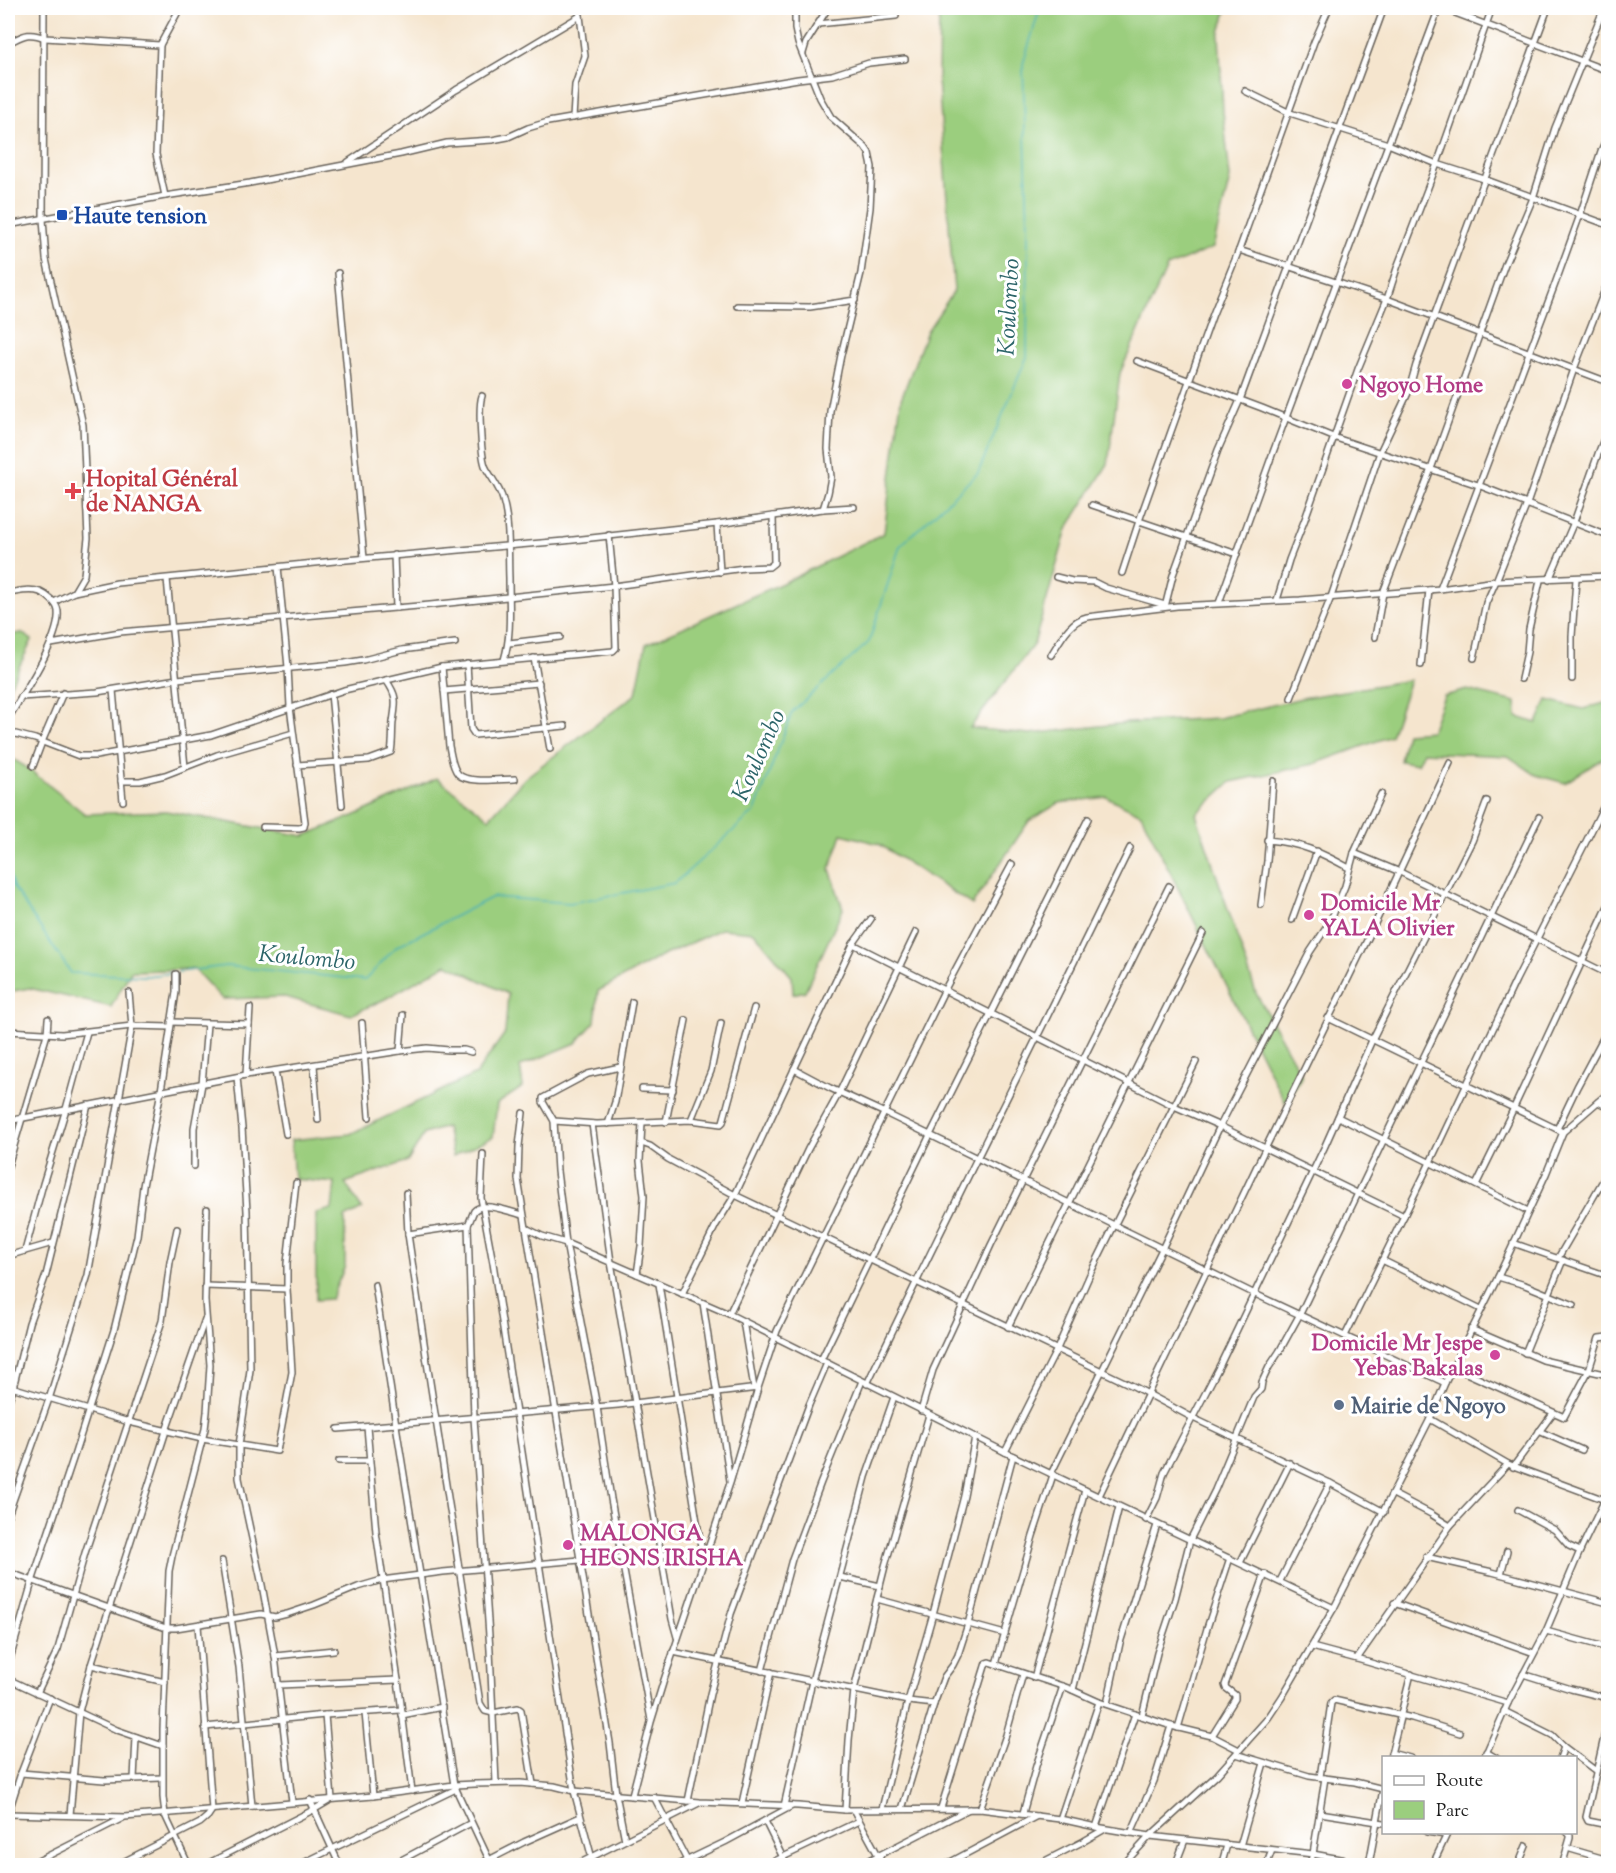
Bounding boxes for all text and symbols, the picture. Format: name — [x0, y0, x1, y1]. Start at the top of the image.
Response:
place label: Haute tension — [74, 202, 207, 234]
marker: Haute tension — [55, 208, 69, 222]
water label: Koulombo — [990, 258, 1030, 357]
place label: Ngoyo Home — [1359, 371, 1483, 403]
marker: Ngoyo Home — [1340, 377, 1354, 391]
place label: Hopital Général de NANGA — [86, 465, 239, 522]
marker: Hopital Général de NANGA — [64, 482, 82, 500]
water label: Koulombo — [725, 704, 795, 807]
place label: Domicile Mr YALA Olivier — [1321, 889, 1455, 946]
marker: Domicile Mr YALA Olivier — [1302, 908, 1316, 922]
water label: Koulombo — [257, 938, 357, 980]
place label: Domicile Mr Jespe Yebas Bakalas — [1312, 1329, 1483, 1386]
marker: Domicile Mr Jespe Yebas Bakalas — [1488, 1348, 1502, 1362]
place label: Mairie de Ngoyo — [1351, 1392, 1506, 1424]
marker: Mairie de Ngoyo — [1332, 1398, 1346, 1412]
place label: MALONGA HEONS IRISHA — [580, 1519, 743, 1576]
marker: MALONGA HEONS IRISHA — [561, 1538, 575, 1552]
legend — [1382, 1756, 1577, 1834]
text: Route — [1436, 1769, 1483, 1795]
text: Parc — [1436, 1799, 1469, 1825]

